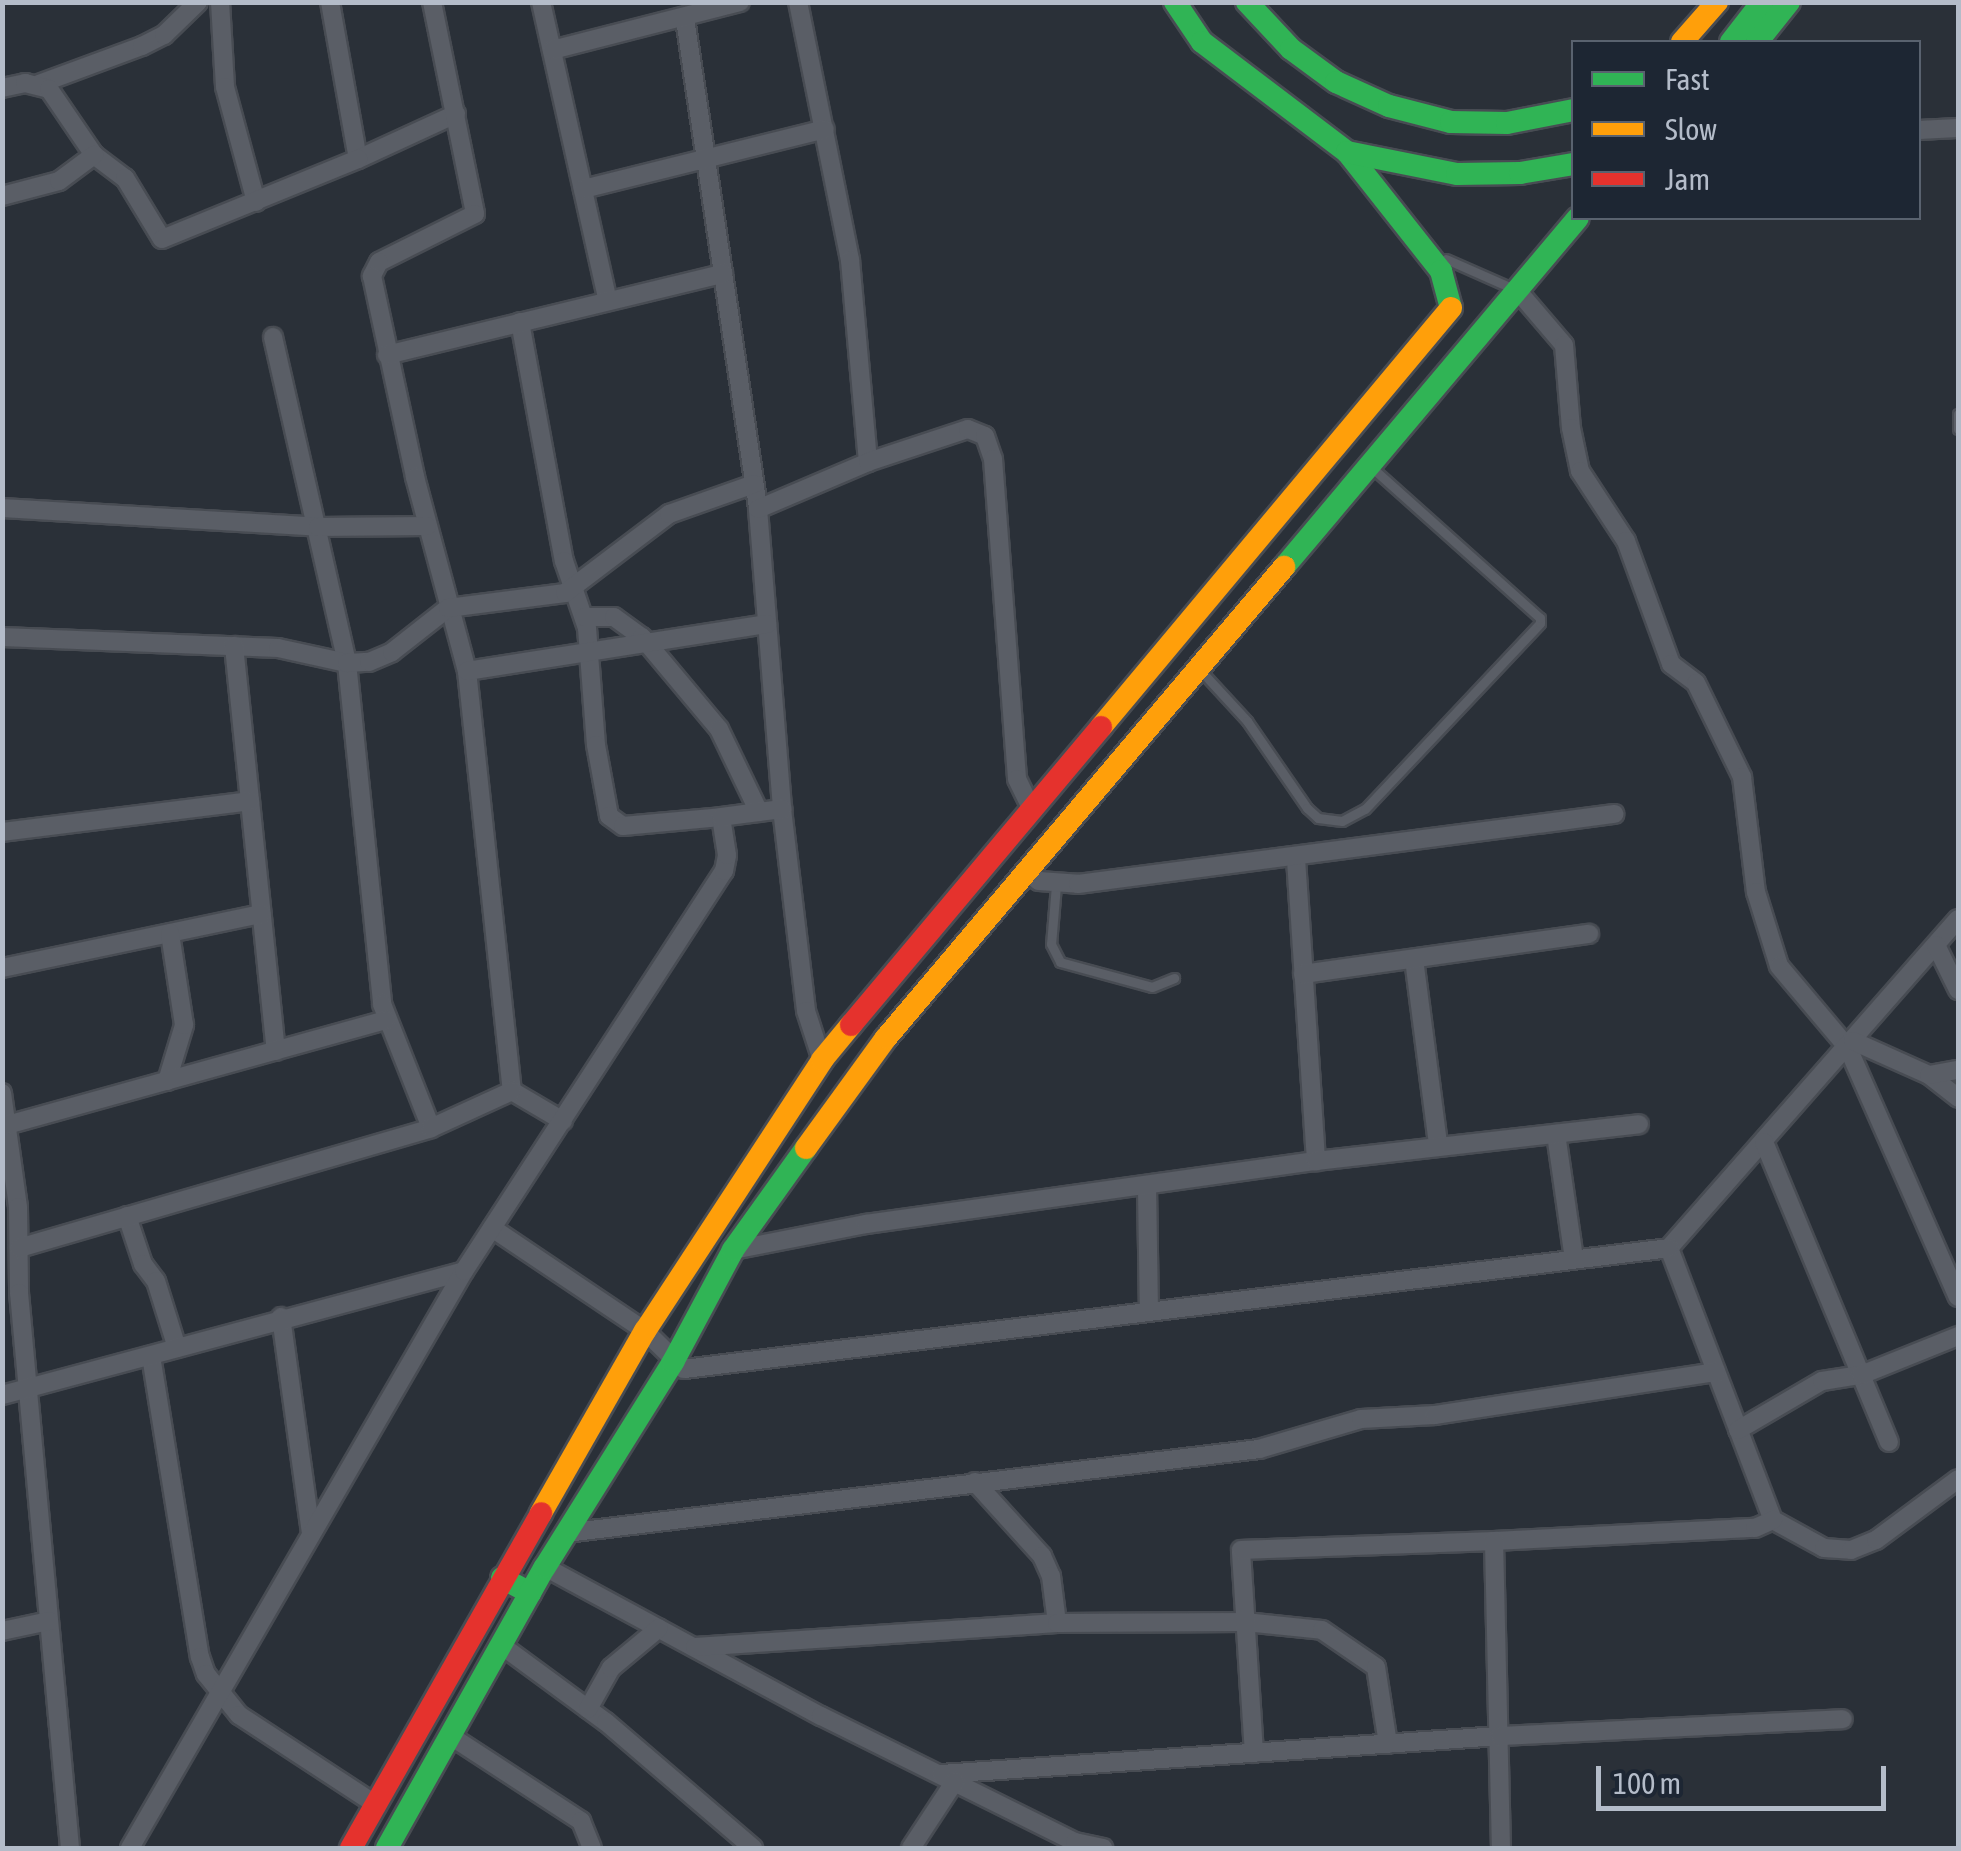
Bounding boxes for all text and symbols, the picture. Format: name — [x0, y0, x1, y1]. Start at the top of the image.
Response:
legend — [1571, 40, 1921, 220]
text: Fast — [1665, 62, 1710, 96]
text: Slow — [1665, 112, 1717, 146]
text: Jam — [1665, 162, 1710, 196]
scale bar — [1601, 1746, 1891, 1808]
text: 100 m — [1613, 1766, 1681, 1800]

